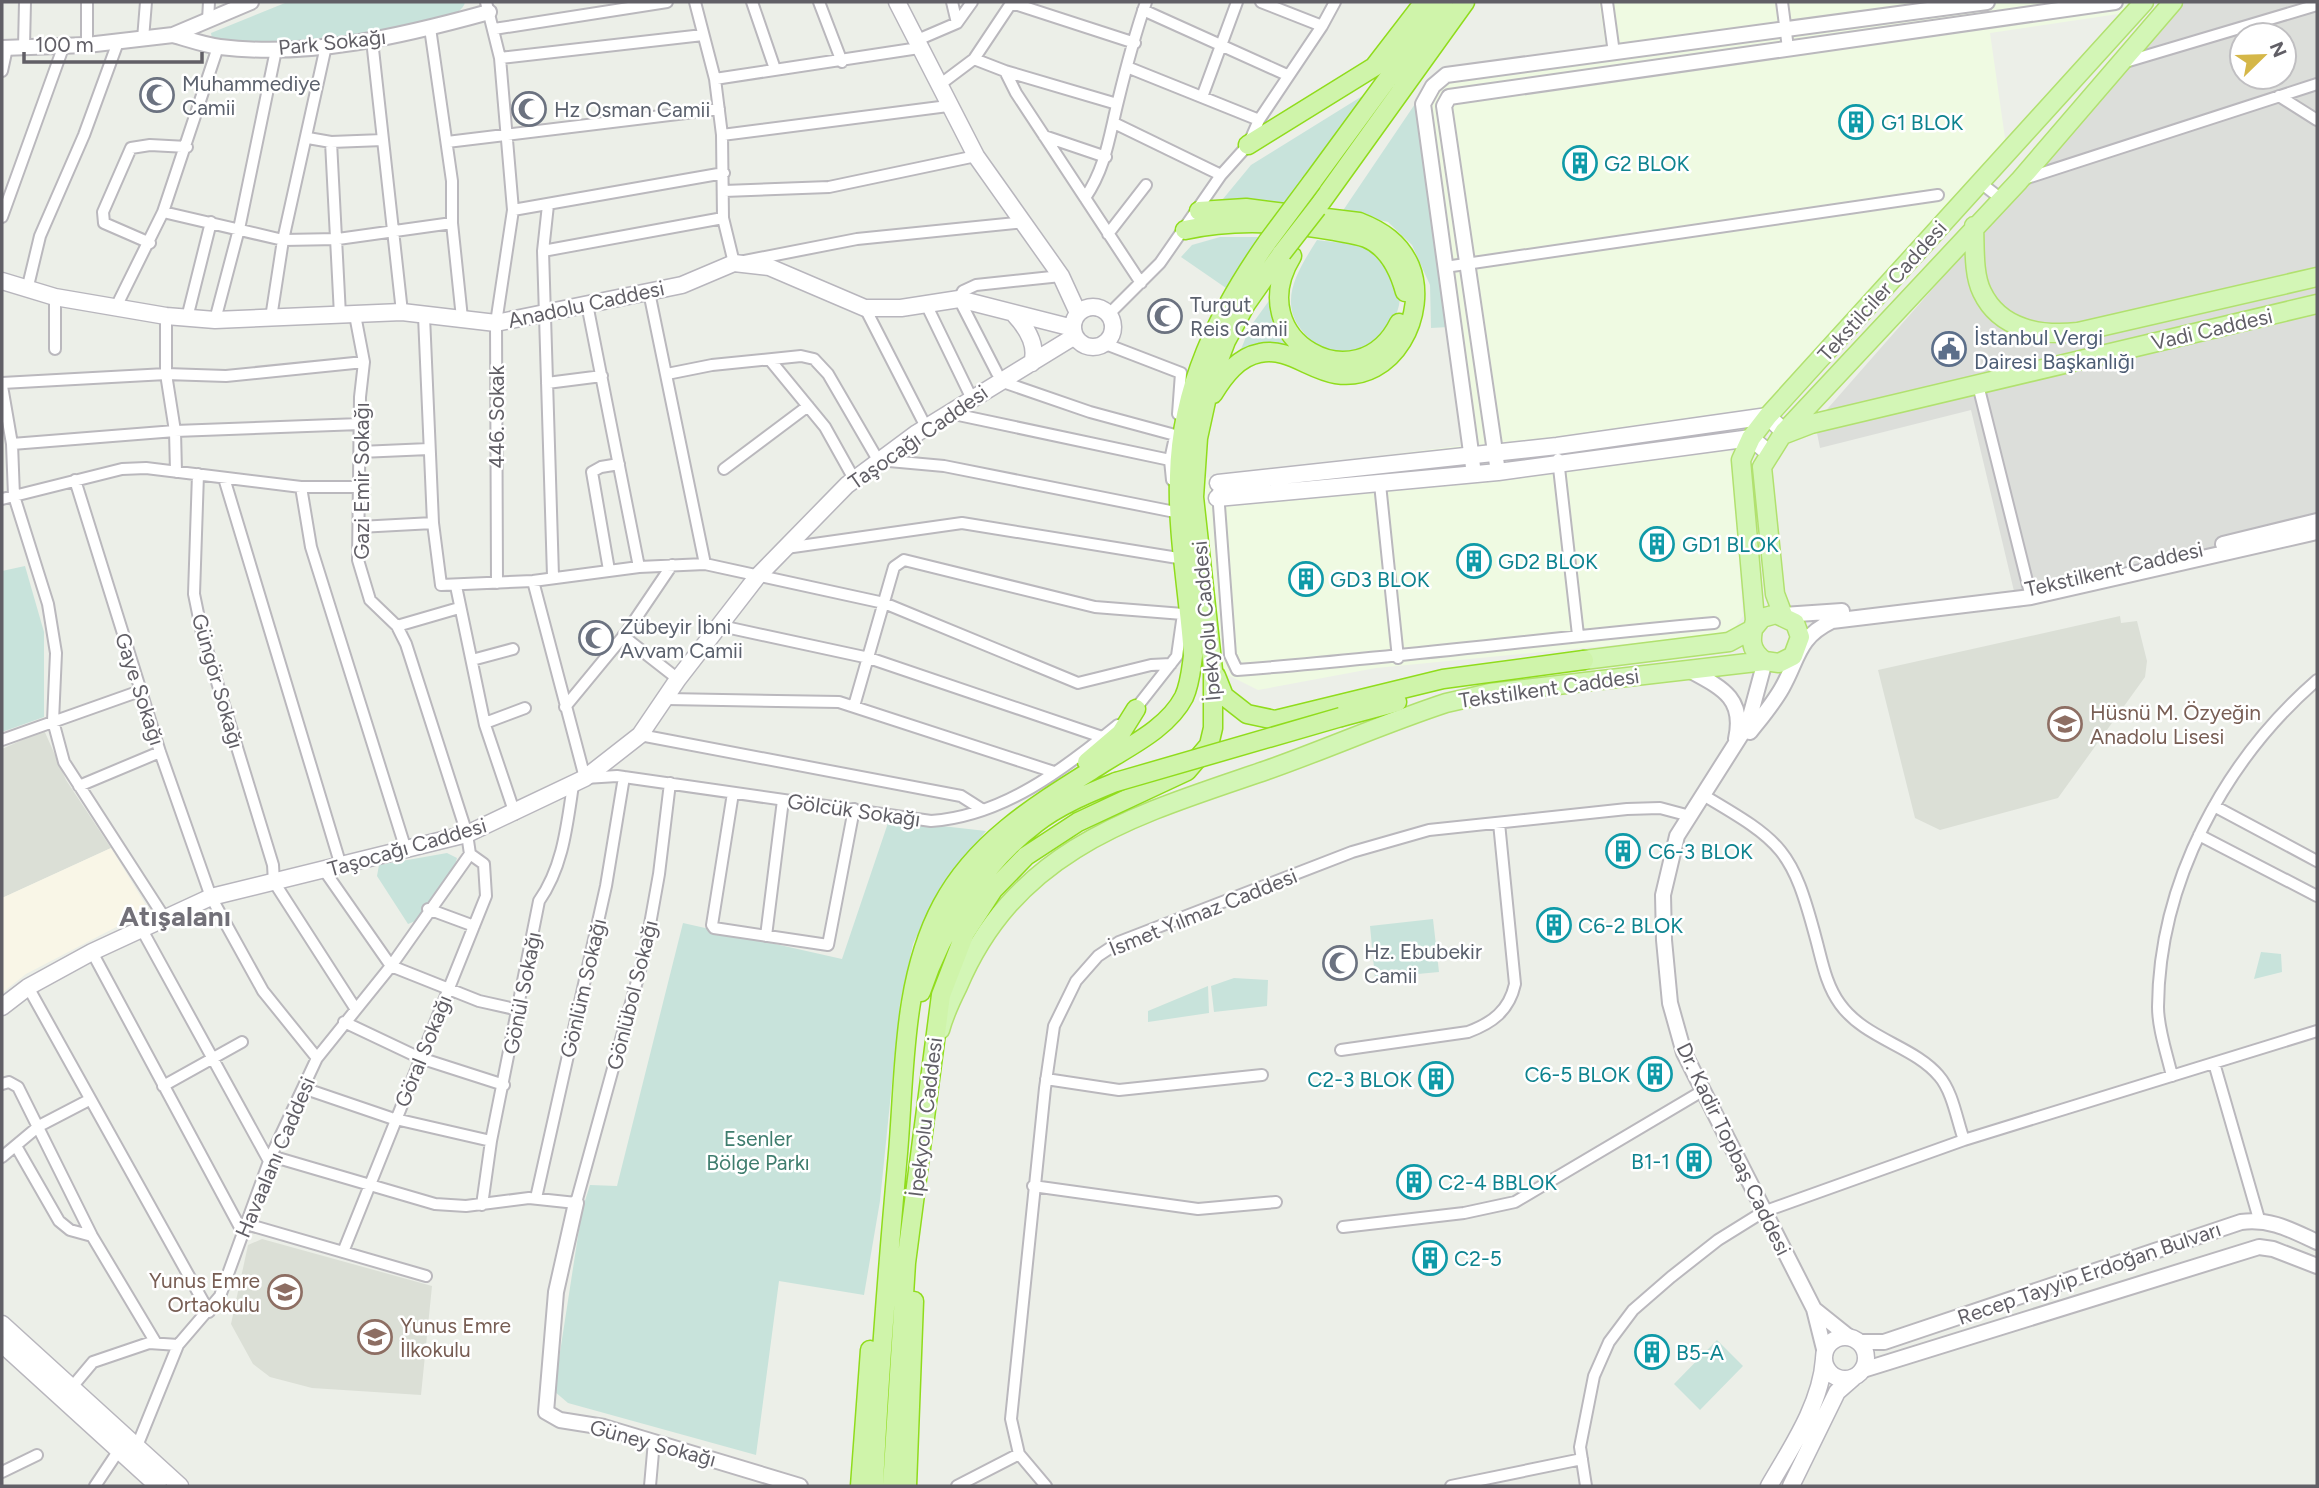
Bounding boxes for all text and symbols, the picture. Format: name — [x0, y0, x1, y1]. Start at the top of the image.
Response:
scale bar — [24, 21, 203, 65]
north arrow — [2228, 21, 2298, 91]
street label: Park Sokağı — [277, 24, 387, 60]
text: 100 m — [35, 32, 94, 57]
text: N — [2265, 38, 2292, 61]
place label: Muhammediye Camii — [182, 71, 321, 120]
mosque icon: Muhammediye Camii — [138, 76, 176, 114]
mosque icon: Hz Osman Camii — [510, 90, 548, 128]
place label: Hz Osman Camii — [554, 97, 710, 122]
building icon: G1 BLOK — [1837, 103, 1875, 141]
place label: G1 BLOK — [1881, 110, 1963, 135]
building icon: G2 BLOK — [1561, 144, 1599, 182]
place label: G2 BLOK — [1604, 151, 1690, 176]
street label: Tekstilciler Caddesi — [1812, 216, 1952, 366]
street label: Anadolu Caddesi — [506, 275, 666, 333]
place label: Turgut Reis Camii — [1190, 292, 1288, 341]
mosque icon: Turgut Reis Camii — [1146, 297, 1184, 335]
street label: Vadi Caddesi — [2149, 303, 2275, 355]
place label: İstanbul Vergi Dairesi Başkanlığı — [1974, 325, 2135, 374]
public building icon: İstanbul Vergi Dairesi Başkanlığı — [1930, 330, 1968, 368]
street label: 446. Sokak — [484, 364, 509, 469]
street label: Taşocağı Caddesi — [844, 380, 992, 494]
street label: Gazi Emir Sokağı — [349, 402, 374, 560]
building icon: GD1 BLOK — [1638, 525, 1676, 563]
place label: GD1 BLOK — [1682, 532, 1779, 557]
street label: Tekstilkent Caddesi — [2023, 536, 2205, 602]
street label: İpekyolu Caddesi — [1187, 540, 1225, 702]
building icon: GD2 BLOK — [1455, 542, 1493, 580]
place label: GD2 BLOK — [1498, 549, 1598, 574]
building icon: GD3 BLOK — [1287, 560, 1325, 598]
place label: GD3 BLOK — [1330, 567, 1430, 592]
street label: Güngör Sokağı — [187, 611, 249, 751]
place label: Zübeyir İbni Avvam Camii — [620, 614, 743, 663]
mosque icon: Zübeyir İbni Avvam Camii — [577, 619, 615, 657]
street label: Gaye Sokağı — [110, 630, 170, 748]
street label: Tekstilkent Caddesi — [1457, 663, 1641, 713]
place label: Hüsnü M. Özyeğin Anadolu Lisesi — [2090, 700, 2261, 749]
school or university icon: Hüsnü M. Özyeğin Anadolu Lisesi — [2046, 705, 2084, 743]
street label: Gölcük Sokağı — [786, 788, 922, 832]
street label: Taşocağı Caddesi — [325, 812, 489, 882]
building icon: C6-3 BLOK — [1604, 832, 1642, 870]
place label: C6-3 BLOK — [1648, 839, 1753, 864]
street label: İsmet Yılmaz Caddesi — [1105, 863, 1301, 961]
district label: Atışalanı — [119, 899, 231, 933]
building icon: C6-2 BLOK — [1535, 906, 1573, 944]
place label: C6-2 BLOK — [1578, 913, 1683, 938]
street label: Gönlüm Sokağı — [555, 916, 611, 1060]
street label: Gönlübol Sokağı — [601, 918, 663, 1072]
street label: Gönül Sokağı — [498, 930, 546, 1056]
place label: Hz. Ebubekir Camii — [1364, 939, 1482, 988]
mosque icon: Hz. Ebubekir Camii — [1321, 944, 1359, 982]
street label: Göral Sokağı — [389, 991, 457, 1111]
street label: İpekyolu Caddesi — [903, 1036, 947, 1198]
street label: Dr. Kadir Topbaş Caddesi — [1672, 1039, 1796, 1259]
building icon: C6-5 BLOK — [1636, 1055, 1674, 1093]
building icon: C2-3 BLOK — [1417, 1060, 1455, 1098]
place label: C6-5 BLOK — [1524, 1062, 1630, 1087]
place label: C2-3 BLOK — [1307, 1067, 1412, 1092]
street label: Havaalanı Caddesi — [230, 1073, 320, 1241]
park label: Esenler Bölge Parkı — [706, 1126, 810, 1175]
building icon: B1-1 — [1675, 1142, 1713, 1180]
place label: B1-1 — [1631, 1149, 1670, 1174]
building icon: C2-4 BBLOK — [1395, 1163, 1433, 1201]
place label: C2-4 BBLOK — [1438, 1170, 1557, 1195]
street label: Recep Tayyip Erdoğan Bulvarı — [1954, 1216, 2224, 1330]
building icon: C2-5 — [1411, 1239, 1449, 1277]
place label: C2-5 — [1454, 1246, 1502, 1271]
place label: Yunus Emre Ortaokulu — [149, 1268, 260, 1317]
school or university icon: Yunus Emre Ortaokulu — [266, 1273, 304, 1311]
place label: Yunus Emre İlkokulu — [400, 1313, 511, 1362]
school or university icon: Yunus Emre İlkokulu — [356, 1318, 394, 1356]
building icon: B5-A — [1633, 1333, 1671, 1371]
place label: B5-A — [1676, 1340, 1724, 1365]
street label: Güney Sokağı — [587, 1414, 719, 1472]

